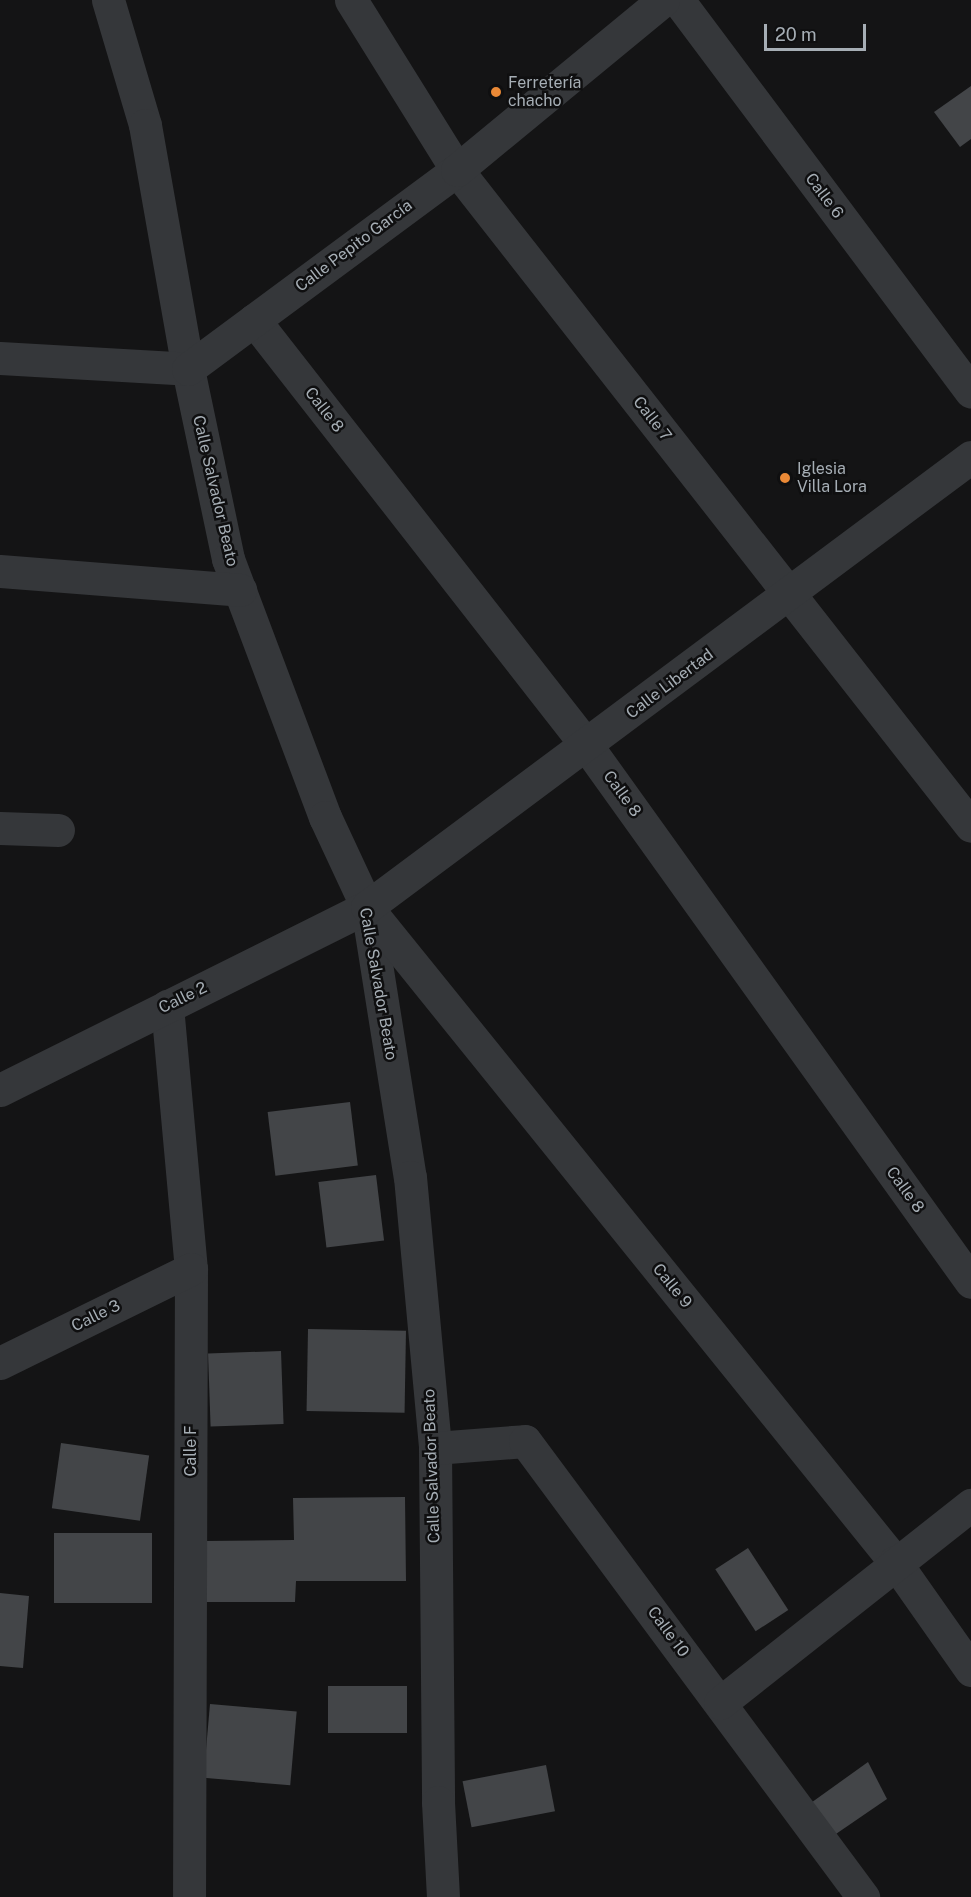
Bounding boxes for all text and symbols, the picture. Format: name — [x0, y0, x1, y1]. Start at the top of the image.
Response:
scale bar — [767, 12, 869, 50]
text: 20 m — [775, 24, 817, 45]
place label: Ferretería chacho — [508, 73, 581, 111]
marker: Ferretería chacho — [489, 85, 503, 99]
street label: Calle 6 — [801, 170, 847, 222]
street label: Calle Pepito García — [292, 196, 416, 296]
street label: Calle 8 — [300, 384, 348, 436]
street label: Calle 7 — [629, 393, 675, 445]
street label: Calle Salvador Beato — [188, 414, 242, 568]
place label: Iglesia Villa Lora — [797, 459, 867, 497]
marker: Iglesia Villa Lora — [778, 471, 792, 485]
street label: Calle Libertad — [623, 645, 717, 723]
street label: Calle 8 — [599, 767, 645, 821]
street label: Calle Salvador Beato — [355, 906, 401, 1062]
street label: Calle 2 — [156, 978, 210, 1018]
street label: Calle 8 — [882, 1163, 928, 1217]
street label: Calle 9 — [648, 1260, 696, 1312]
street label: Calle 3 — [68, 1296, 124, 1336]
street label: Calle Salvador Beato — [420, 1388, 444, 1544]
street label: Calle F — [181, 1425, 201, 1477]
street label: Calle 10 — [643, 1603, 693, 1661]

